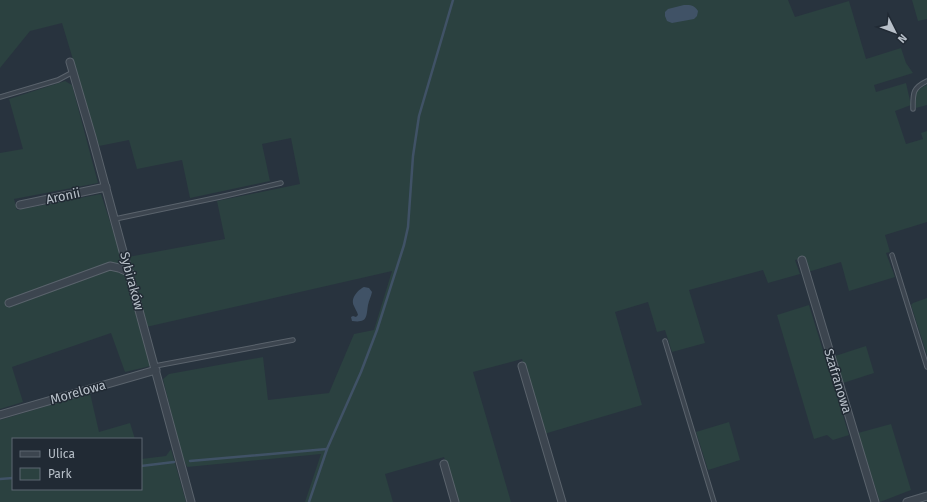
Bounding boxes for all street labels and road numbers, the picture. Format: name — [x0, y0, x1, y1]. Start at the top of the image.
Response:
street label: Aronii — [45, 185, 81, 207]
street label: Sybiraków — [117, 250, 147, 312]
street label: Szafranowa — [821, 347, 855, 415]
street label: Morelowa — [49, 377, 107, 407]

